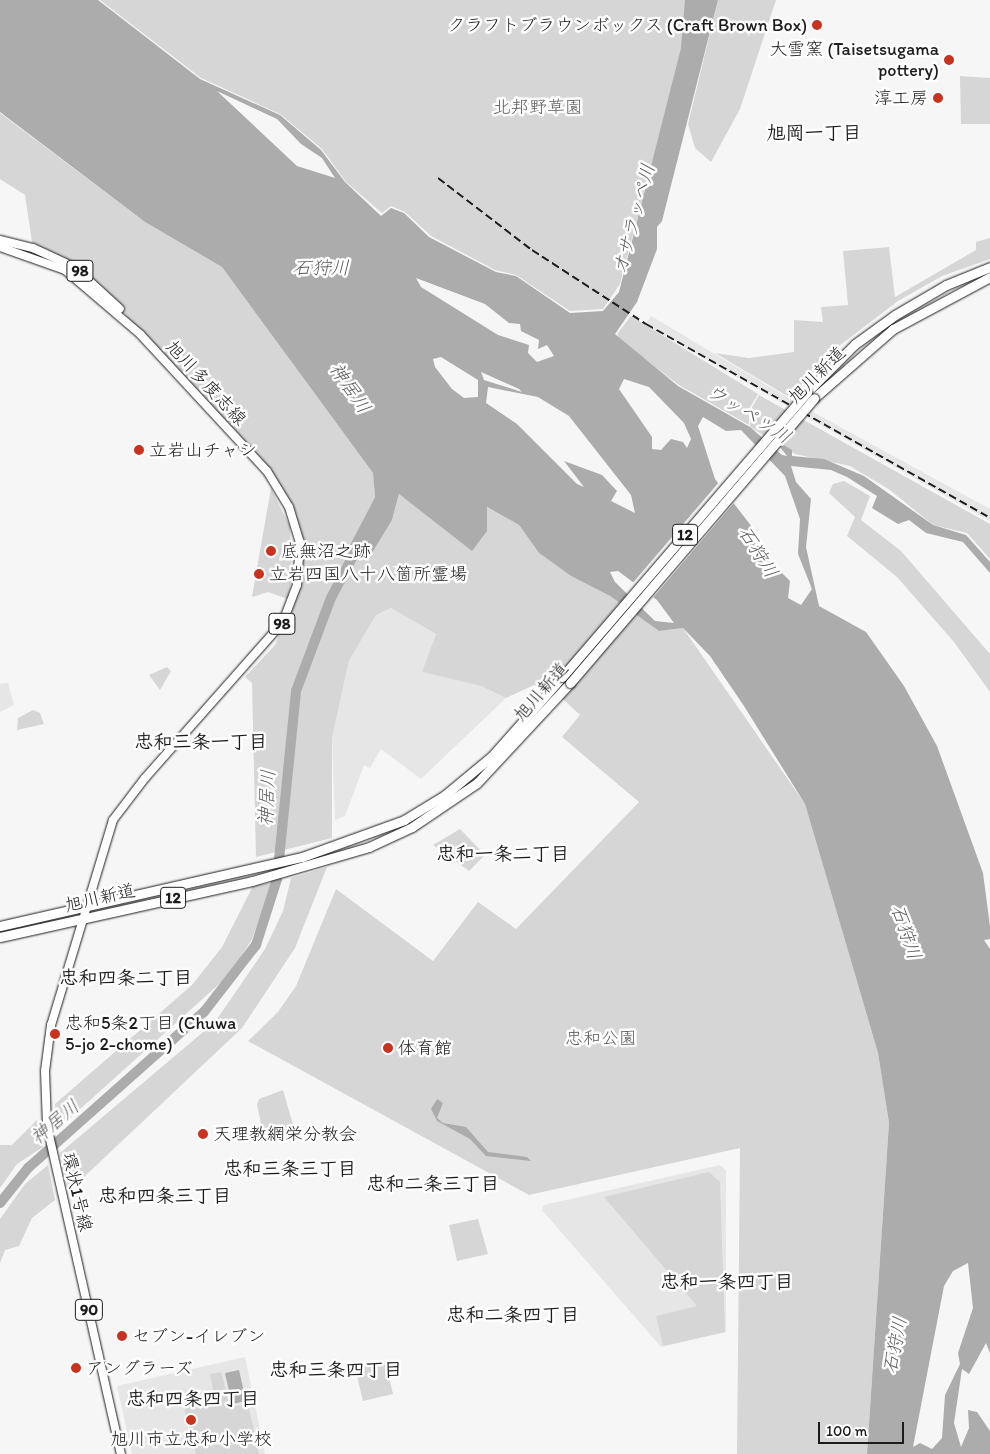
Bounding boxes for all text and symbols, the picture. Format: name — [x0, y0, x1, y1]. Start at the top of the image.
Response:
place label: クラフトブラウンボックス (Craft Brown Box) — [446, 14, 807, 36]
marker: クラフトブラウンボックス (Craft Brown Box) — [811, 19, 823, 31]
place label: 大雪窯 (Taisetsugama pottery) — [769, 39, 939, 82]
marker: 大雪窯 (Taisetsugama pottery) — [943, 54, 955, 66]
place label: 淳工房 — [874, 87, 928, 109]
marker: 淳工房 — [932, 92, 944, 104]
park label: 北邦野草園 — [493, 96, 583, 118]
district label: 旭岡一丁目 — [767, 122, 861, 144]
water label: オサラッペ川 — [608, 161, 660, 277]
water label: 石狩川 — [293, 257, 349, 279]
road number: 98 — [66, 258, 94, 284]
street label: 旭川多度志線 — [161, 336, 251, 430]
street label: 旭川新道 — [784, 342, 850, 408]
water label: 神居川 — [325, 358, 375, 418]
water label: ウッペツ川 — [703, 379, 795, 449]
place label: 立岩山チャシ — [149, 439, 257, 461]
marker: 立岩山チャシ — [133, 444, 145, 456]
road number: 12 — [671, 522, 699, 548]
water label: 石狩川 — [733, 522, 783, 582]
place label: 底無沼之跡 — [281, 540, 371, 562]
marker: 底無沼之跡 — [265, 545, 277, 557]
place label: 立岩四国八十八箇所霊場 — [269, 563, 467, 585]
marker: 立岩四国八十八箇所霊場 — [253, 568, 265, 580]
road number: 98 — [268, 610, 296, 638]
street label: 旭川新道 — [509, 658, 573, 726]
district label: 忠和三条一丁目 — [135, 731, 267, 753]
water label: 神居川 — [254, 769, 280, 827]
district label: 忠和一条二丁目 — [437, 843, 569, 865]
street label: 旭川新道 — [62, 879, 138, 917]
road number: 12 — [159, 884, 187, 911]
water label: 石狩川 — [886, 901, 926, 963]
district label: 忠和四条二丁目 — [60, 967, 192, 989]
place label: 忠和5条2丁目 (Chuwa 5-jo 2-chome) — [65, 1013, 236, 1056]
park label: 忠和公園 — [565, 1027, 637, 1049]
marker: 忠和5条2丁目 (Chuwa 5-jo 2-chome) — [49, 1028, 61, 1040]
place label: 体育館 — [398, 1037, 452, 1059]
marker: 体育館 — [382, 1042, 394, 1054]
water label: 神居川 — [26, 1095, 84, 1149]
place label: 天理教網栄分教会 — [213, 1123, 357, 1145]
marker: 天理教網栄分教会 — [197, 1128, 209, 1140]
street label: 環状1号線 — [57, 1150, 97, 1234]
district label: 忠和三条三丁目 — [224, 1158, 356, 1180]
district label: 忠和二条三丁目 — [367, 1173, 499, 1195]
district label: 忠和四条三丁目 — [99, 1185, 231, 1207]
district label: 忠和一条四丁目 — [661, 1271, 793, 1293]
road number: 90 — [74, 1296, 104, 1324]
district label: 忠和二条四丁目 — [447, 1304, 579, 1326]
water label: 石狩川 — [878, 1315, 912, 1375]
place label: セブン-イレブン — [132, 1325, 265, 1347]
marker: セブン-イレブン — [116, 1330, 128, 1342]
place label: アングラーズ — [86, 1357, 194, 1379]
district label: 忠和三条四丁目 — [270, 1359, 402, 1381]
marker: アングラーズ — [70, 1362, 82, 1374]
district label: 忠和四条四丁目 — [127, 1388, 259, 1410]
scale bar — [820, 1412, 906, 1444]
marker: 旭川市立忠和小学校 — [185, 1414, 197, 1426]
text: 100 m — [826, 1422, 867, 1440]
place label: 旭川市立忠和小学校 — [110, 1428, 272, 1450]

